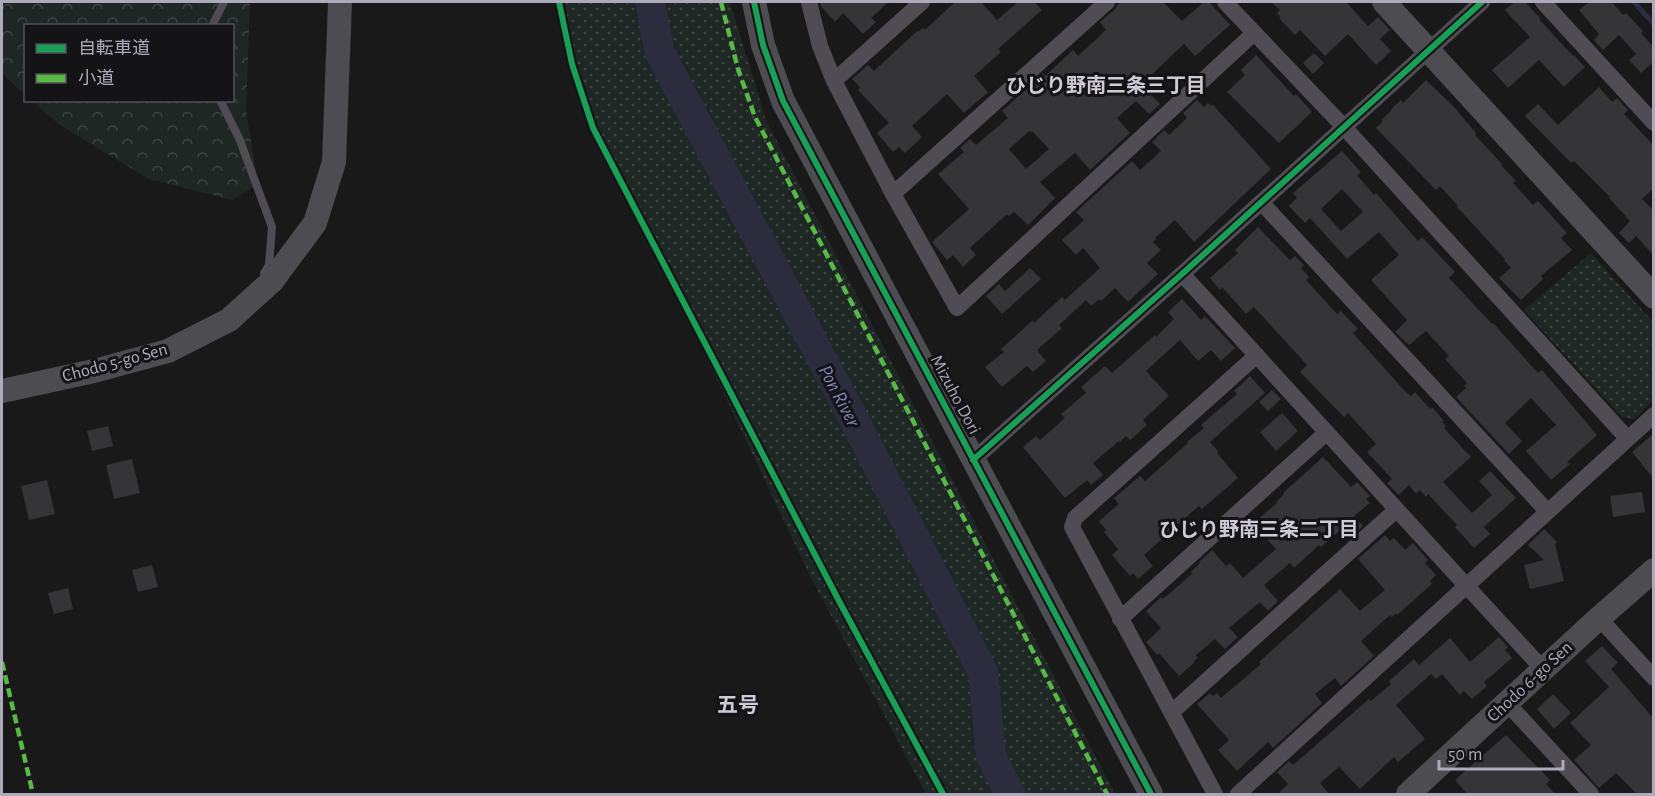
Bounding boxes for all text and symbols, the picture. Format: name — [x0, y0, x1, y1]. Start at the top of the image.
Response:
legend — [24, 24, 234, 102]
text: 自転車道 — [78, 38, 150, 58]
text: 小道 — [78, 68, 114, 88]
district label: ひじり野南三条三丁目 — [1006, 75, 1206, 96]
street label: Chodo 5-go Sen — [60, 340, 170, 386]
street label: Mizuho Dori — [927, 352, 983, 438]
water label: Pon River — [815, 362, 864, 430]
district label: ひじり野南三条二丁目 — [1159, 519, 1359, 540]
street label: Chodo 6-go Sen — [1484, 638, 1576, 726]
district label: 五号 — [717, 695, 759, 716]
scale bar — [1439, 733, 1564, 771]
text: 50 m — [1448, 746, 1482, 764]

